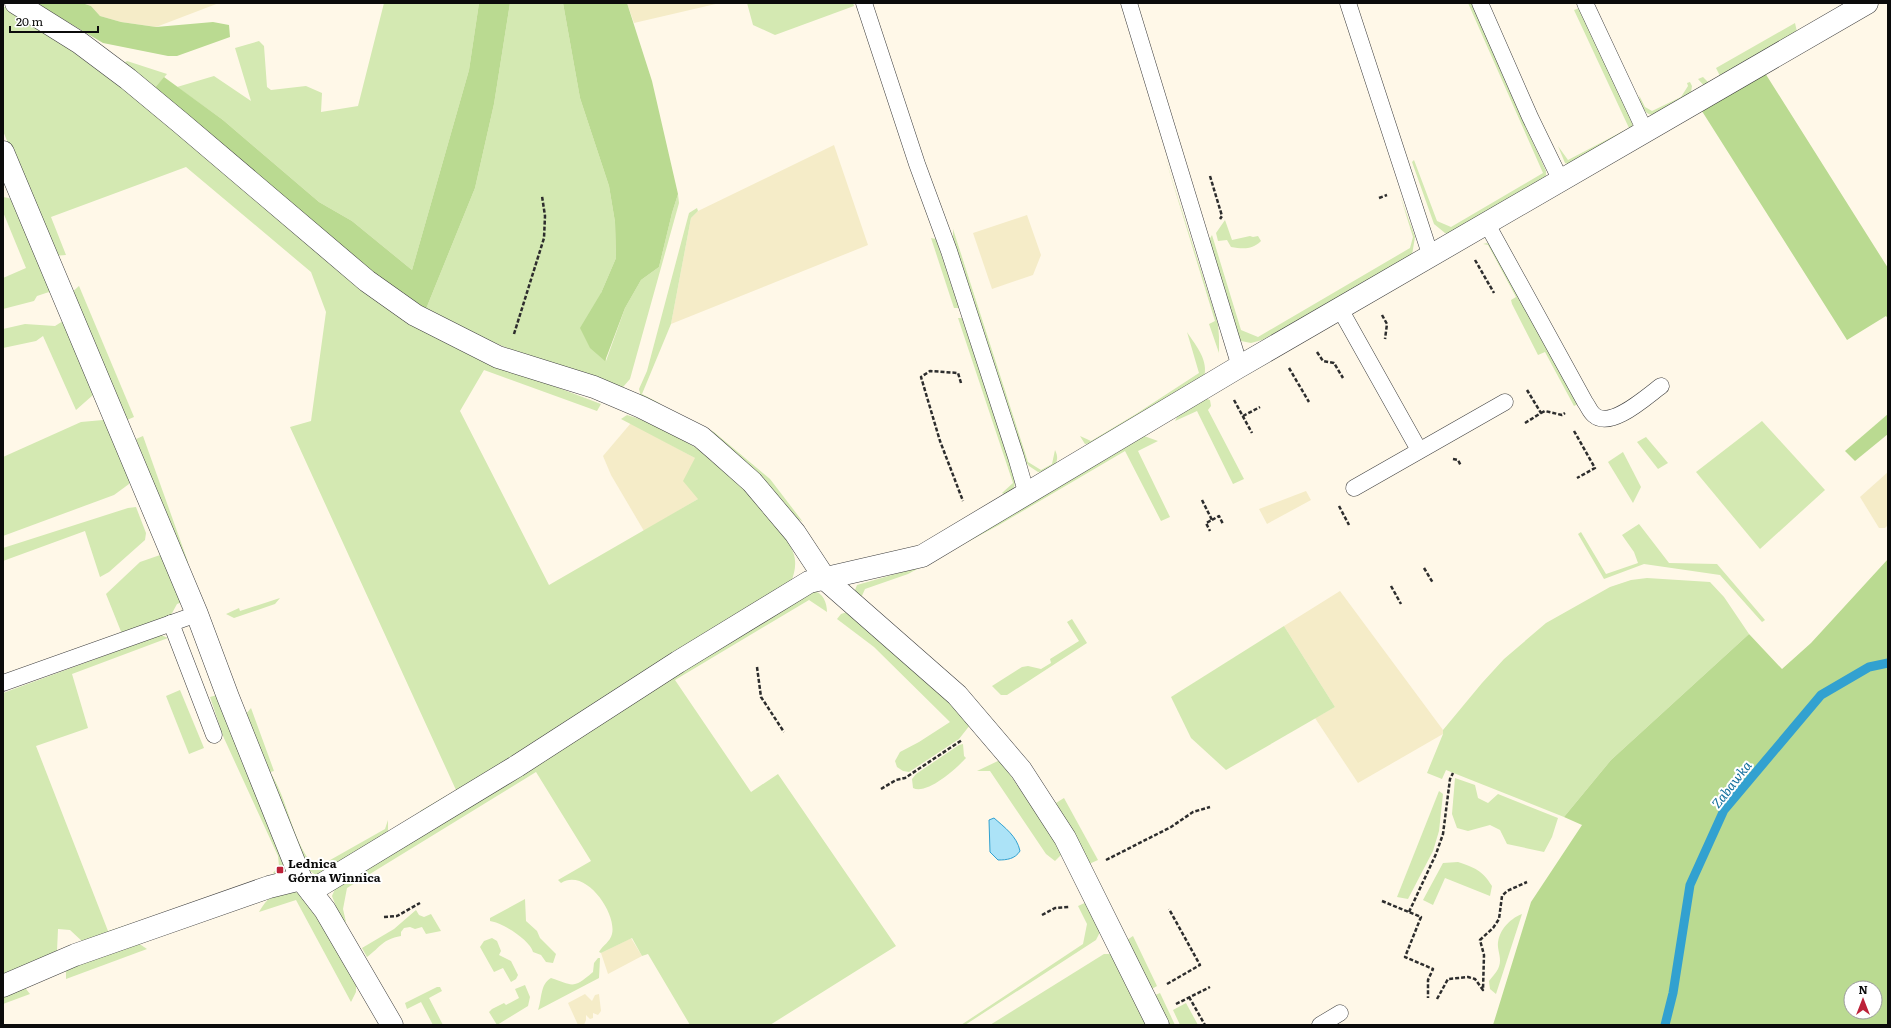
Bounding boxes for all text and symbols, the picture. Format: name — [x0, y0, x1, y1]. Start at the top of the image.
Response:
scale bar — [10, 8, 98, 34]
text: 20 m — [16, 12, 43, 30]
water label: Zabawka — [1706, 756, 1756, 812]
place label: Lednica Górna Winnica — [288, 854, 381, 886]
marker: Lednica Górna Winnica — [275, 865, 285, 875]
north arrow — [1843, 980, 1883, 1020]
text: N — [1858, 981, 1868, 997]

